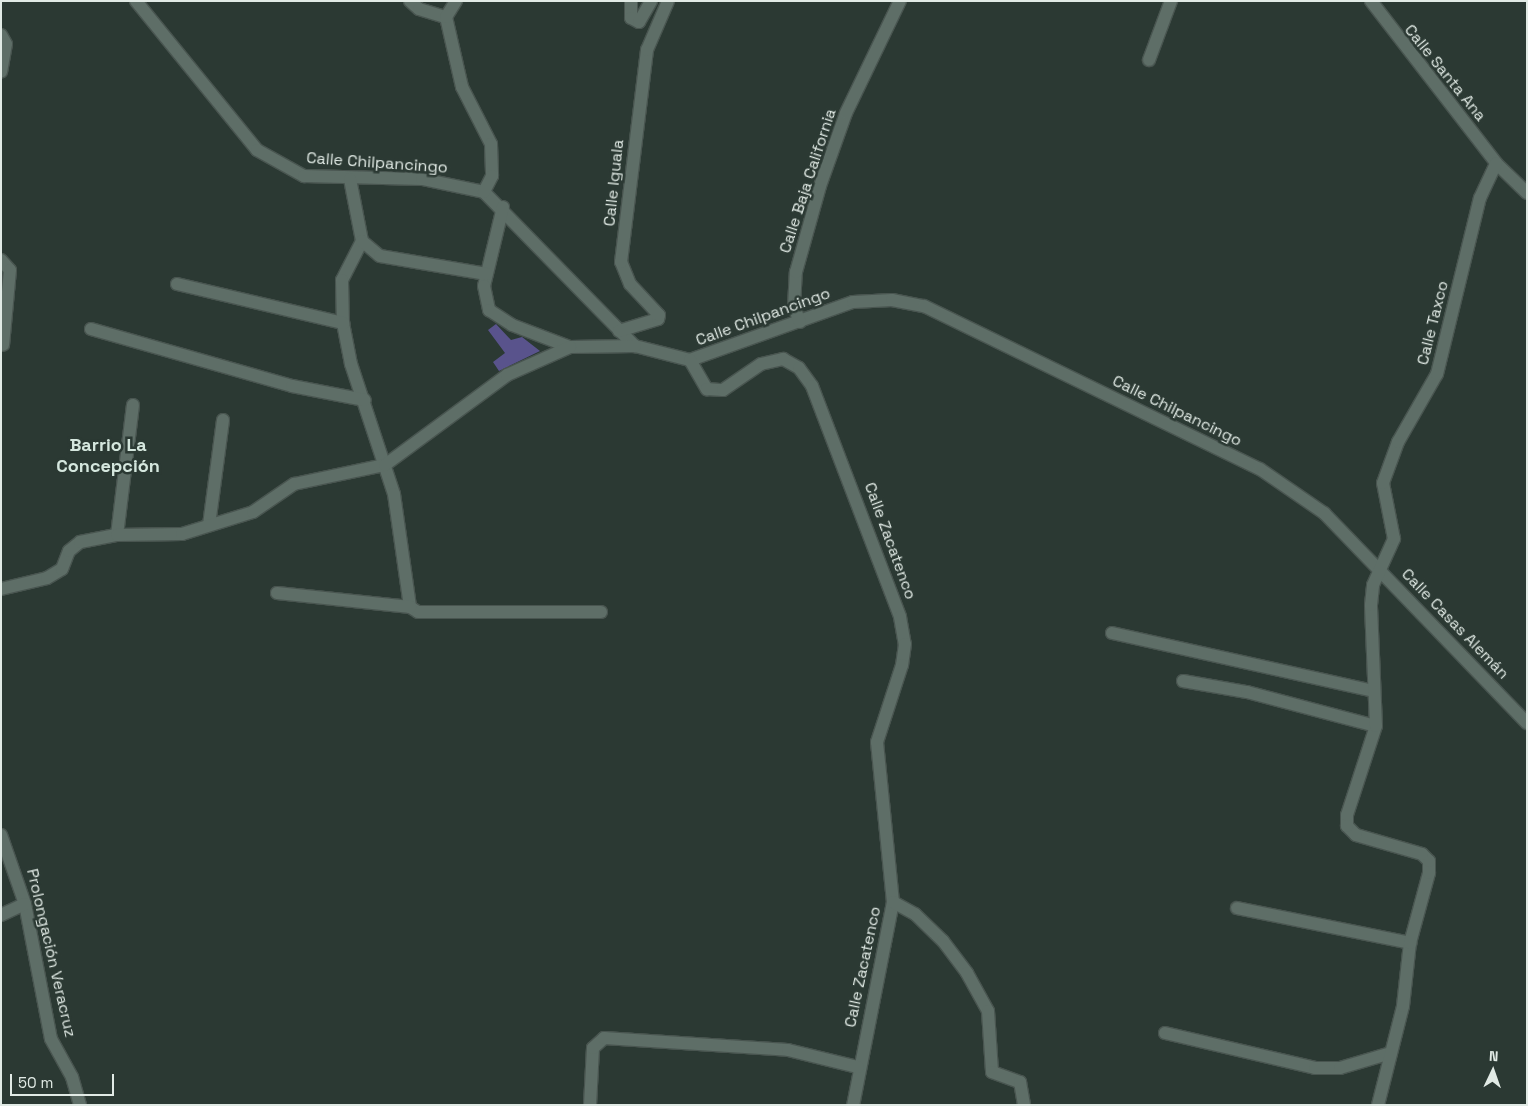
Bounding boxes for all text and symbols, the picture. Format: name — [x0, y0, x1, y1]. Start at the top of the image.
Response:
street label: Calle Santa Ana — [1400, 21, 1490, 125]
street label: Calle Baja California — [776, 106, 840, 256]
street label: Calle Iguala — [600, 139, 628, 227]
street label: Calle Chilpancingo — [306, 148, 448, 178]
street label: Calle Taxco — [1413, 279, 1453, 367]
street label: Calle Chilpancingo — [693, 284, 833, 350]
street label: Calle Chilpancingo — [1109, 371, 1245, 451]
district label: Barrio La Concepción — [56, 435, 160, 478]
street label: Calle Zacatenco — [860, 480, 920, 602]
street label: Calle Casas Alemán — [1397, 565, 1513, 683]
street label: Prolongación Veracruz — [22, 867, 80, 1039]
street label: Calle Zacatenco — [841, 905, 885, 1029]
north arrow — [1468, 1046, 1518, 1096]
text: N — [1489, 1047, 1499, 1065]
scale bar — [12, 1064, 116, 1096]
text: 50 m — [18, 1073, 53, 1092]

